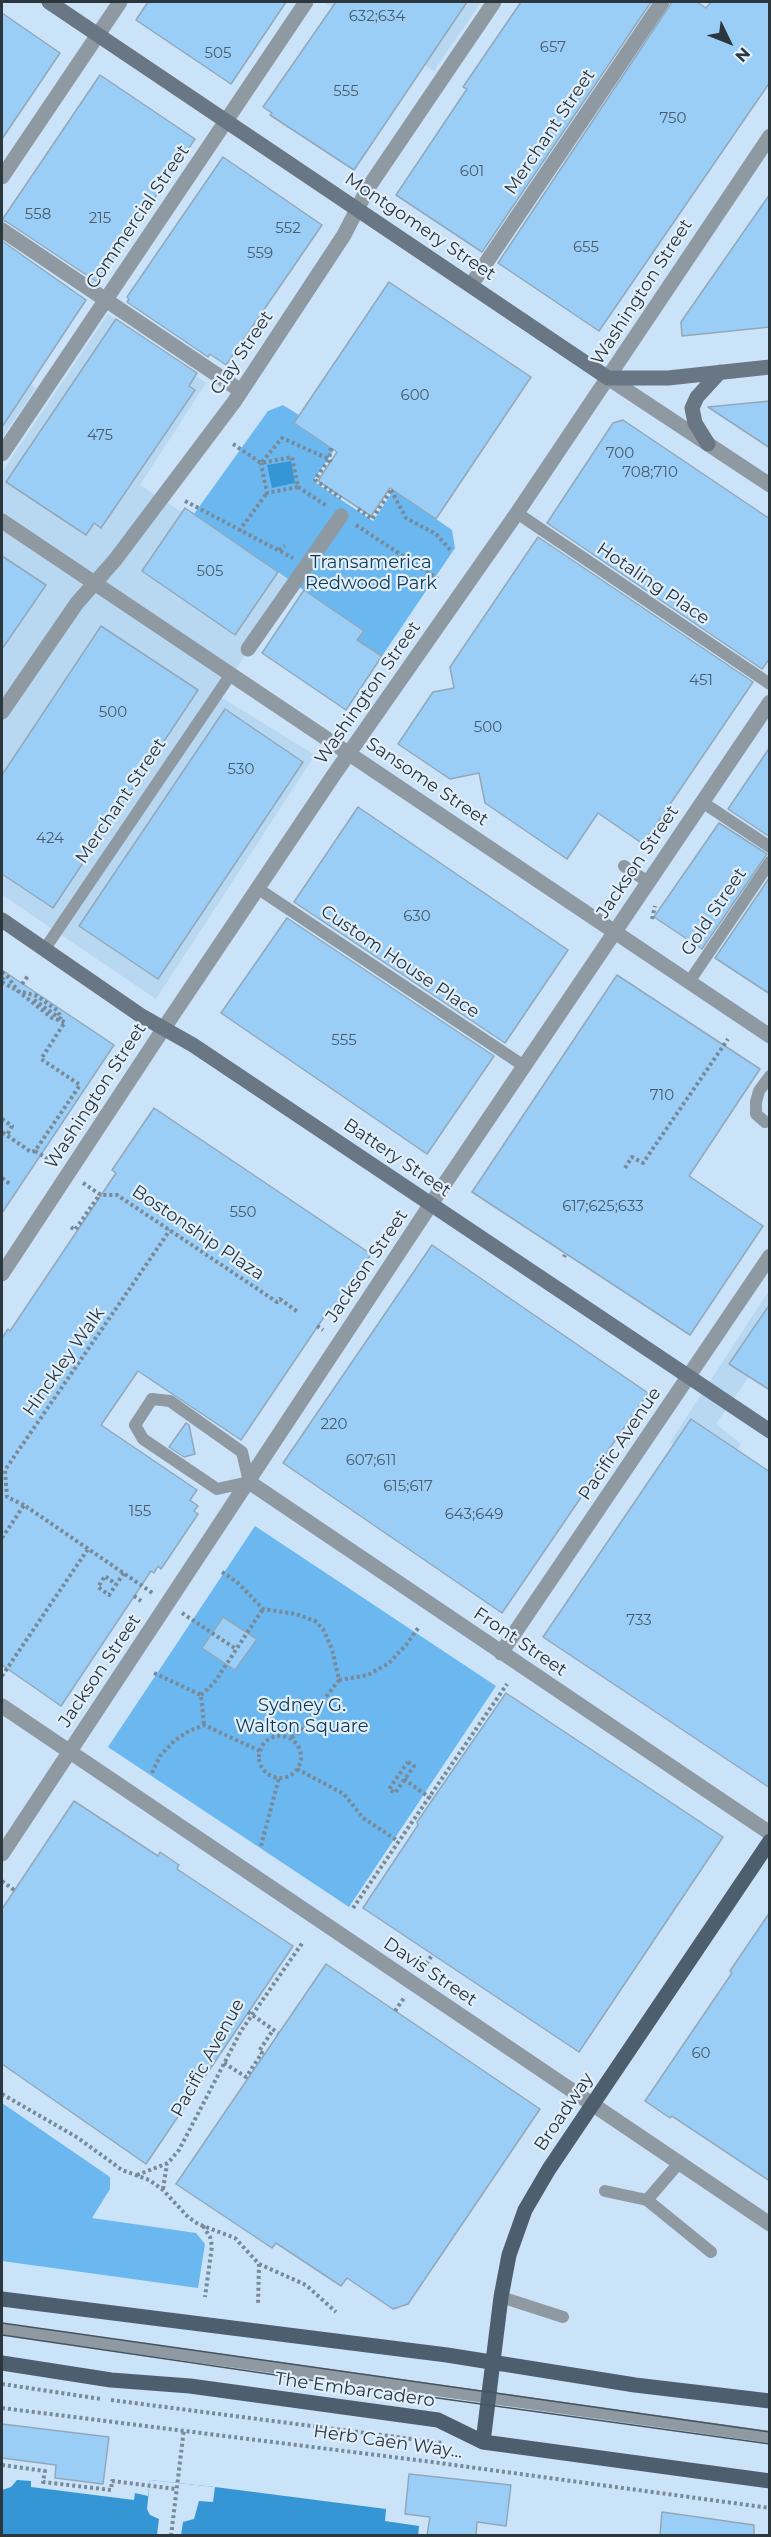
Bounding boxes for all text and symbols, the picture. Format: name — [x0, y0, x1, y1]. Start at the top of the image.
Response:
house number: 632;634 — [349, 8, 405, 26]
north arrow — [699, 12, 759, 72]
house number: 657 — [540, 39, 566, 57]
text: N — [731, 43, 754, 66]
house number: 505 — [205, 45, 231, 63]
street label: Merchant Street — [500, 65, 600, 199]
house number: 555 — [333, 83, 359, 101]
house number: 750 — [660, 110, 686, 128]
street label: Commercial Street — [82, 141, 194, 293]
house number: 601 — [460, 163, 484, 181]
street label: Montgomery Street — [341, 169, 499, 285]
house number: 558 — [25, 206, 51, 224]
house number: 215 — [89, 210, 111, 228]
street label: Washington Street — [587, 215, 697, 369]
house number: 552 — [275, 220, 301, 238]
house number: 655 — [573, 239, 599, 257]
house number: 559 — [247, 245, 273, 263]
street label: Clay Street — [206, 307, 278, 399]
house number: 600 — [401, 387, 429, 405]
house number: 475 — [87, 427, 113, 445]
house number: 700 — [606, 445, 634, 463]
house number: 708;710 — [622, 464, 678, 482]
street label: Hotaling Place — [592, 538, 714, 630]
park label: Transamerica Redwood Park — [305, 552, 437, 594]
house number: 505 — [197, 563, 223, 581]
street label: Washington Street — [311, 617, 425, 769]
house number: 451 — [689, 672, 713, 690]
house number: 500 — [99, 704, 127, 722]
house number: 500 — [474, 719, 502, 737]
street label: Sansome Street — [362, 733, 492, 831]
street label: Merchant Street — [71, 734, 171, 868]
house number: 530 — [228, 761, 254, 779]
street label: Jackson Street — [592, 801, 684, 923]
house number: 424 — [36, 830, 64, 848]
street label: Gold Street — [677, 864, 751, 960]
street label: Custom House Place — [316, 901, 484, 1023]
house number: 630 — [403, 908, 431, 926]
street label: Washington Street — [41, 1019, 151, 1173]
house number: 555 — [331, 1032, 357, 1050]
house number: 710 — [650, 1087, 674, 1105]
street label: Battery Street — [339, 1114, 455, 1202]
street label: Bostonship Plaza — [128, 1181, 268, 1285]
house number: 617;625;633 — [562, 1198, 644, 1216]
house number: 550 — [230, 1204, 256, 1222]
street label: Jackson Street — [321, 1205, 413, 1327]
street label: Hinckley Walk — [19, 1304, 109, 1420]
street label: Pacific Avenue — [574, 1383, 666, 1505]
house number: 220 — [321, 1416, 347, 1434]
house number: 607;611 — [346, 1452, 396, 1470]
house number: 615;617 — [383, 1478, 433, 1496]
house number: 155 — [129, 1503, 151, 1521]
house number: 643;649 — [445, 1506, 503, 1524]
street label: Front Street — [469, 1603, 571, 1681]
street label: Jackson Street — [54, 1610, 146, 1732]
house number: 733 — [626, 1612, 652, 1630]
park label: Sydney G. Walton Square — [235, 1695, 369, 1738]
street label: Davis Street — [379, 1933, 481, 2011]
street label: Pacific Avenue — [167, 1995, 249, 2121]
house number: 60 — [691, 2045, 711, 2063]
street label: Broadway — [530, 2069, 598, 2155]
street label: The Embarcadero — [274, 2368, 436, 2412]
street label: Herb Caen Way... — [312, 2421, 464, 2463]

